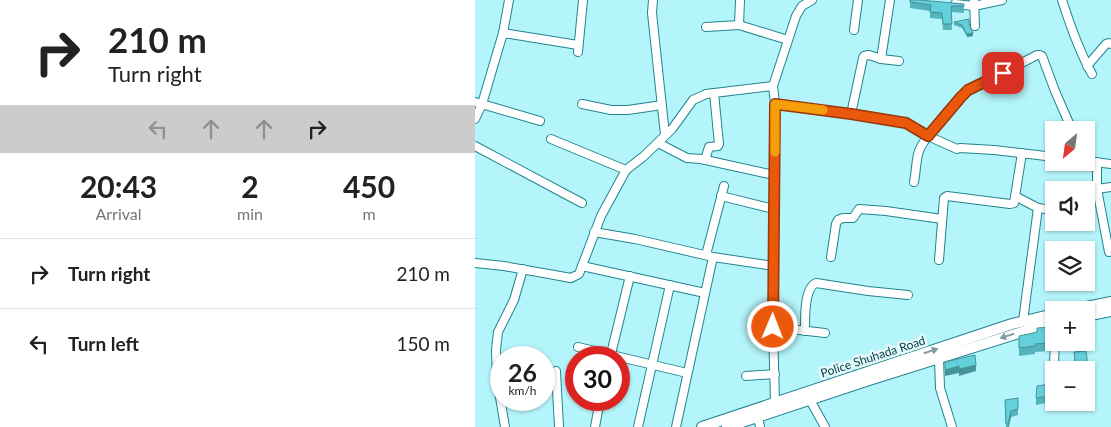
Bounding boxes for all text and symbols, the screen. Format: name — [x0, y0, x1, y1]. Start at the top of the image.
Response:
text: 210 m — [108, 18, 207, 60]
icon: right — [25, 20, 90, 85]
pin — [982, 52, 1024, 94]
icon: arrive — [989, 59, 1017, 87]
text: Turn right — [108, 60, 202, 87]
icon: left — [144, 115, 172, 143]
icon: ahead — [197, 115, 225, 143]
icon: ahead — [250, 115, 278, 143]
icon: right — [303, 115, 331, 143]
north arrow — [1045, 121, 1095, 171]
map controls — [1045, 121, 1095, 411]
text: 20:43 — [80, 168, 157, 204]
text: 2 — [241, 168, 259, 204]
text: 450 — [343, 168, 395, 204]
button: sound — [1045, 181, 1095, 231]
text: Arrival — [95, 204, 142, 223]
text: min — [237, 204, 263, 223]
text: m — [362, 204, 376, 223]
button: layers — [1045, 241, 1095, 291]
icon: right — [25, 260, 53, 288]
text: Turn right — [68, 262, 150, 285]
text: 210 m — [396, 262, 450, 285]
position arrow — [746, 300, 798, 352]
button: + — [1045, 301, 1095, 351]
icon: left — [25, 330, 53, 358]
text: Turn left — [68, 332, 139, 355]
text: 150 m — [396, 332, 450, 355]
street label: Police Shuhada Road — [819, 333, 927, 381]
one-way arrow — [1000, 333, 1015, 341]
speed limit sign: 30 — [565, 346, 630, 411]
one-way arrow — [923, 347, 938, 354]
text: 26 — [508, 357, 537, 387]
button: − — [1045, 361, 1095, 411]
text: km/h — [508, 383, 537, 398]

